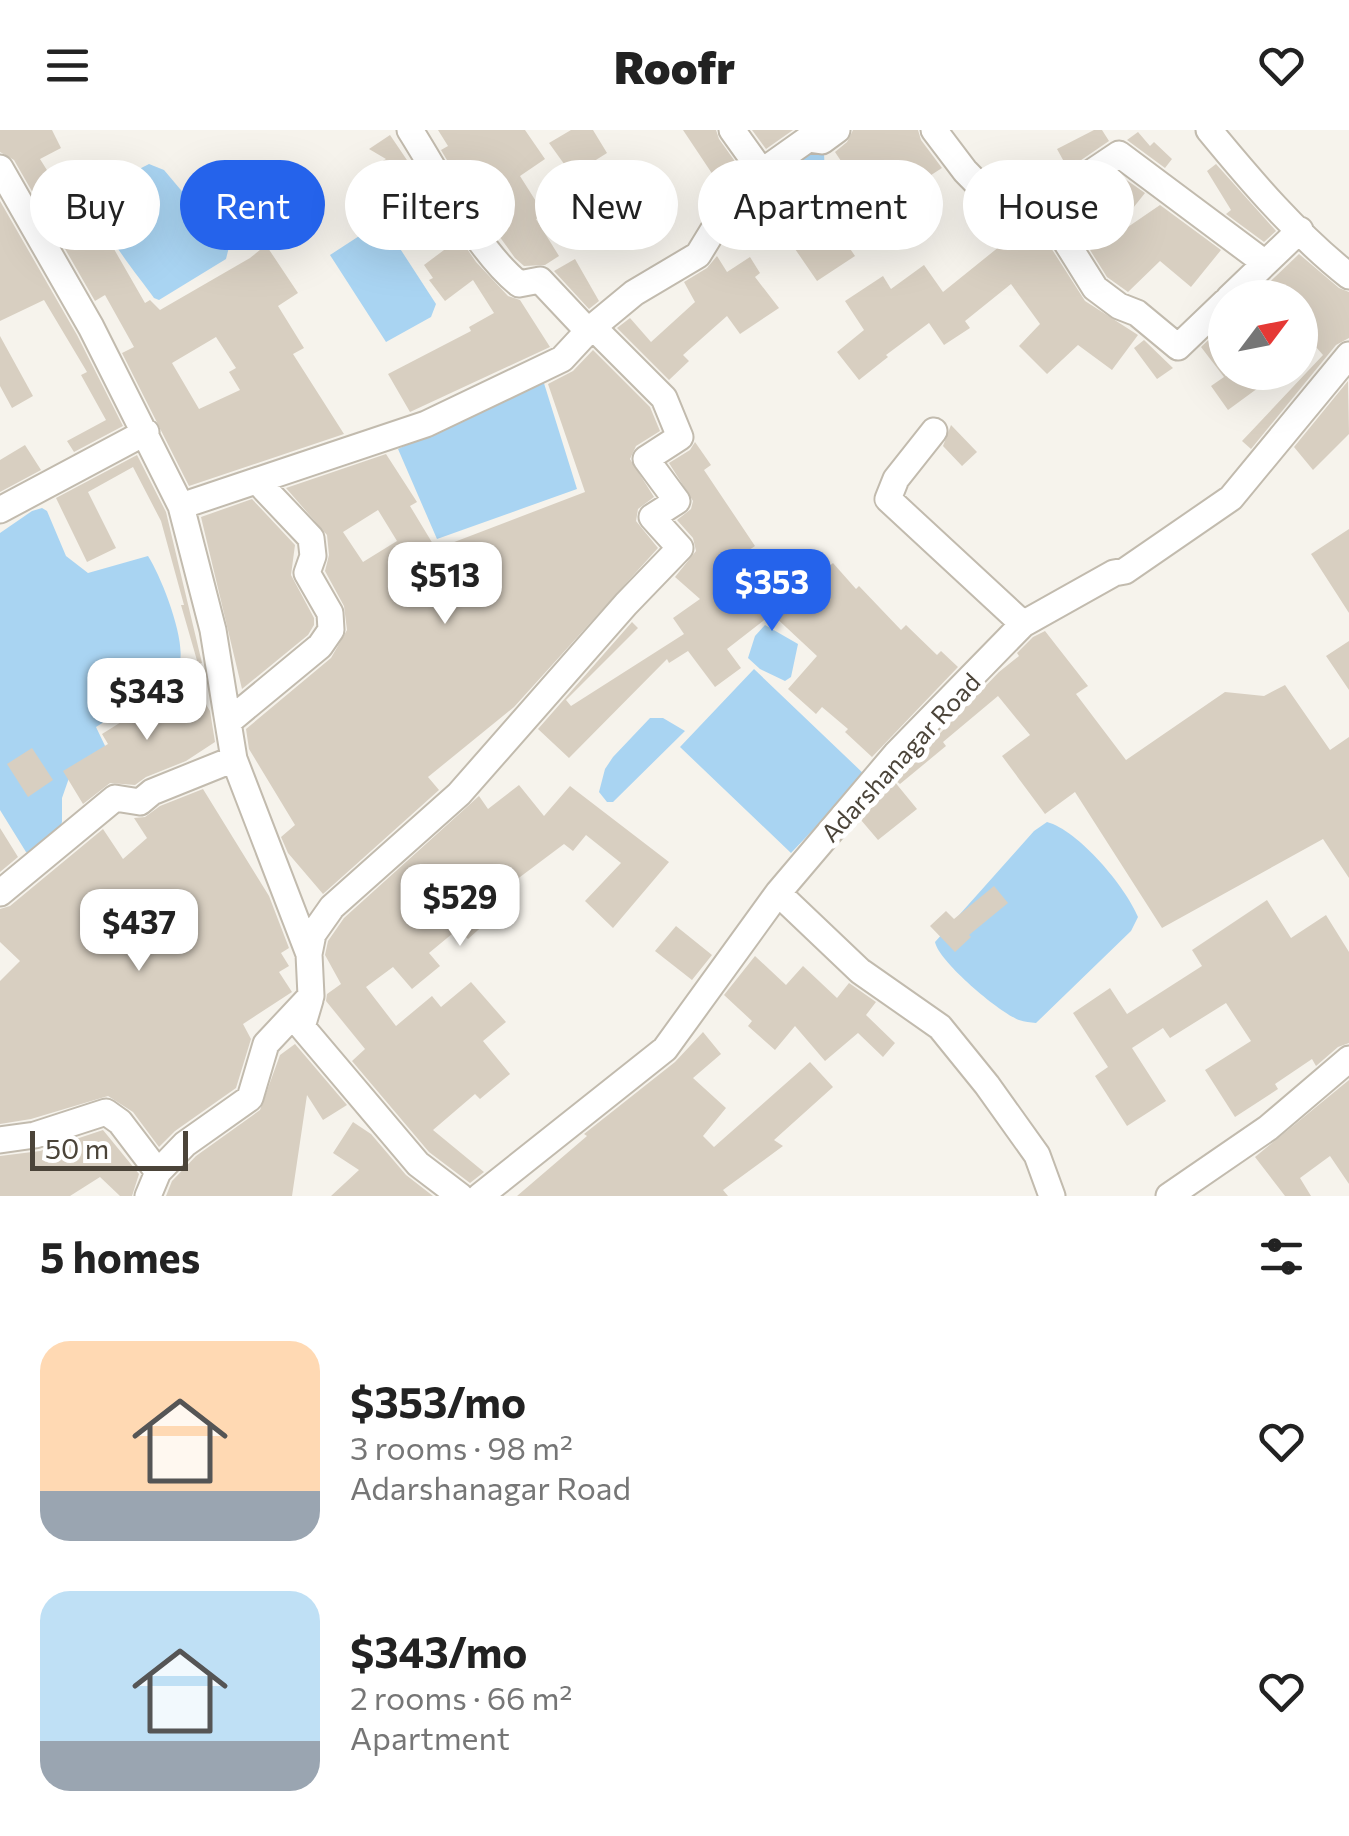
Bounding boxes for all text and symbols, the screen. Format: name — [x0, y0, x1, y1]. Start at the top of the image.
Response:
icon: menu — [40, 38, 95, 93]
text: Roofr — [614, 38, 735, 93]
icon: heart — [1254, 38, 1309, 93]
chip: Buy — [30, 160, 160, 250]
chip: Rent — [180, 160, 325, 250]
chip: Filters — [345, 160, 515, 250]
chip: New — [535, 160, 678, 250]
chip: Apartment — [698, 160, 943, 250]
chip: House — [963, 160, 1134, 250]
north arrow — [1208, 280, 1318, 390]
map controls — [1208, 280, 1318, 390]
pin: $513 — [386, 542, 504, 627]
pin: $353 — [713, 549, 831, 634]
text: $513 — [410, 554, 480, 594]
text: $353 — [735, 561, 809, 601]
pin: $343 — [88, 658, 206, 743]
street label: Adarshanagar Road — [814, 666, 986, 848]
text: $343 — [109, 670, 185, 710]
pin: $529 — [401, 864, 519, 949]
text: $529 — [423, 876, 497, 916]
pin: $437 — [80, 889, 198, 974]
text: $437 — [102, 901, 176, 941]
scale bar — [30, 1126, 188, 1170]
text: 50 m — [45, 1131, 109, 1165]
icon: filters — [1254, 1229, 1309, 1284]
text: 5 homes — [40, 1230, 200, 1282]
text: $353/mo — [350, 1375, 526, 1427]
icon: home — [120, 1381, 240, 1501]
icon: heart — [1254, 1414, 1309, 1469]
text: 3 rooms · 98 m² — [350, 1427, 573, 1467]
text: Adarshanagar Road — [350, 1467, 631, 1507]
text: $343/mo — [350, 1625, 527, 1677]
icon: home — [120, 1631, 240, 1751]
icon: heart — [1254, 1664, 1309, 1719]
text: 2 rooms · 66 m² — [350, 1677, 572, 1717]
text: Apartment — [350, 1717, 510, 1757]

